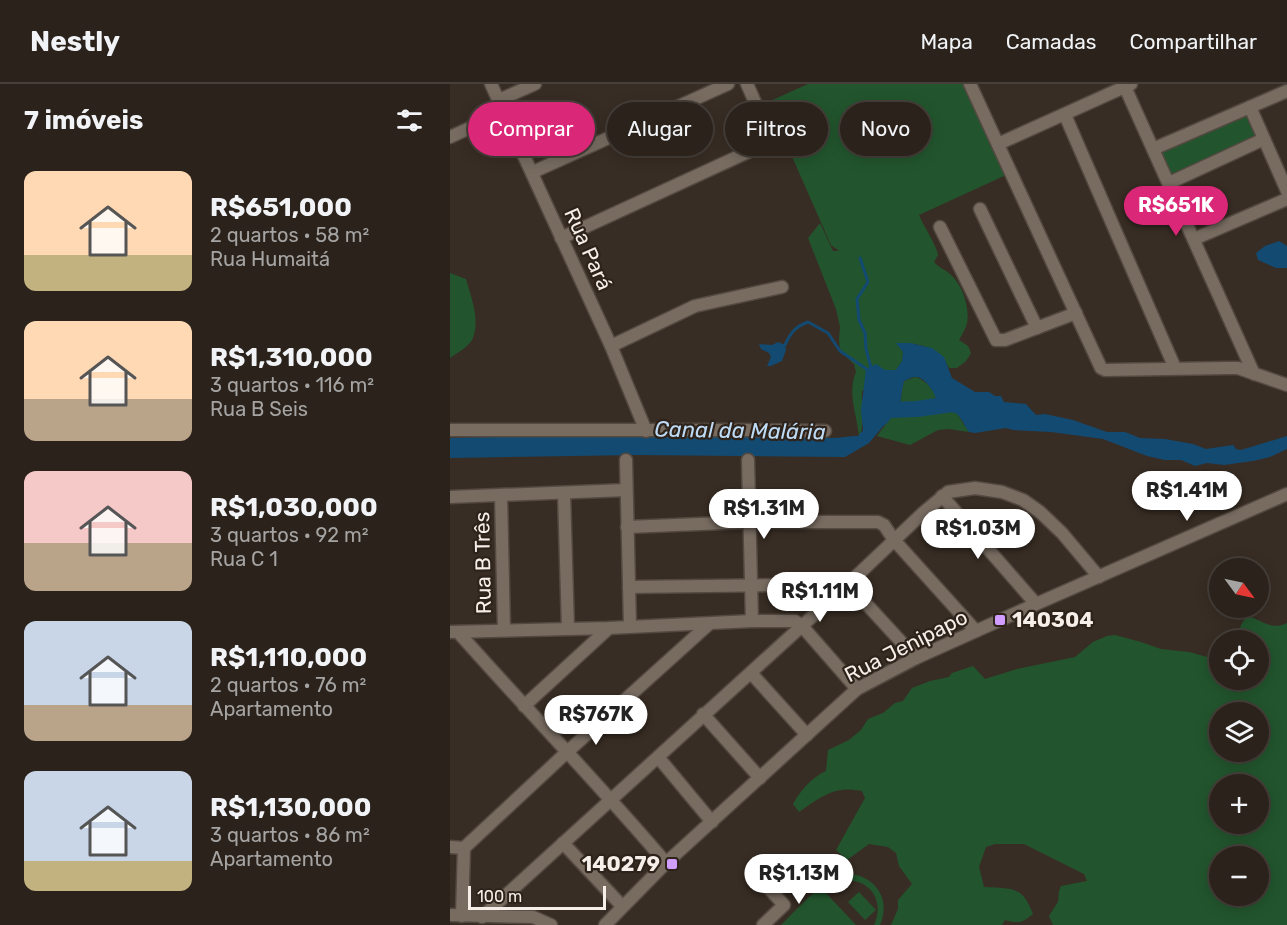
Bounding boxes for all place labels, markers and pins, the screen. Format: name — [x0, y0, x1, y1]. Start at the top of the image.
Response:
pin: R$651K — [1127, 186, 1225, 237]
pin: R$1.41M — [1132, 471, 1242, 522]
pin: R$1.31M — [709, 489, 819, 540]
pin: R$1.03M — [923, 509, 1033, 560]
pin: R$1.11M — [765, 572, 875, 623]
place label: 140304 — [1012, 607, 1094, 632]
marker: 140304 — [993, 613, 1007, 627]
pin: R$767K — [547, 695, 645, 746]
place label: 140279 — [582, 851, 660, 876]
pin: R$1.13M — [744, 854, 854, 905]
marker: 140279 — [665, 857, 679, 871]

